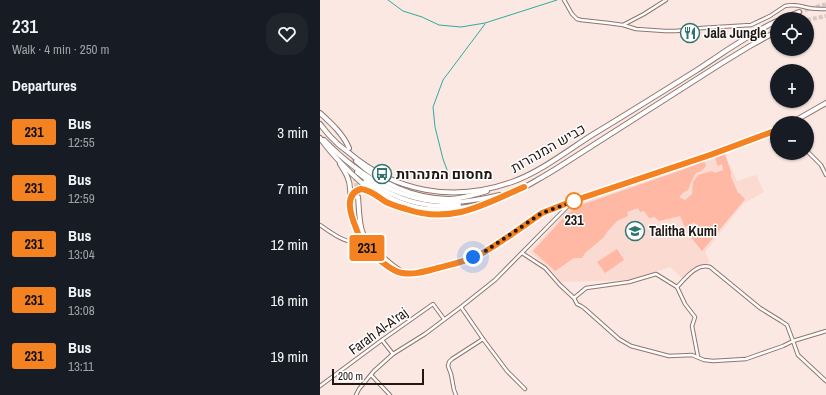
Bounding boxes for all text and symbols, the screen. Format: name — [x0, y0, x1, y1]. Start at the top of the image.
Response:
map controls — [770, 12, 814, 160]
button: locate — [770, 12, 814, 56]
text: 231 — [12, 13, 38, 39]
button: heart — [266, 13, 308, 55]
restaurant icon: Jala Jungle — [679, 22, 701, 44]
place label: Jala Jungle — [704, 24, 767, 42]
text: Walk · 4 min · 250 m — [12, 41, 109, 58]
button: + — [770, 64, 814, 108]
text: Departures — [12, 75, 77, 96]
text: Bus — [68, 113, 91, 134]
button: − — [770, 116, 814, 160]
street label: כביש המנהרות — [507, 119, 589, 177]
text: 3 min — [277, 122, 308, 143]
text: 231 — [24, 123, 44, 141]
text: 12:55 — [68, 134, 95, 151]
bus stop icon: מחסום המנהרות — [371, 163, 393, 185]
place label: מחסום המנהרות — [396, 165, 493, 183]
text: Bus — [68, 169, 91, 190]
text: 7 min — [277, 178, 308, 199]
text: 231 — [24, 179, 44, 197]
text: 12:59 — [68, 190, 95, 207]
marker: 231 — [565, 192, 583, 210]
place label: 231 — [564, 211, 584, 229]
school or university icon: Talitha Kumi — [624, 220, 646, 242]
place label: Talitha Kumi — [649, 222, 717, 240]
text: Bus — [68, 225, 91, 246]
text: 12 min — [270, 234, 308, 255]
text: 231 — [24, 235, 44, 253]
line badge: 231 — [344, 235, 390, 261]
text: 231 — [357, 239, 377, 257]
text: 13:04 — [68, 246, 95, 263]
your location — [463, 247, 483, 267]
text: Bus — [68, 281, 91, 302]
text: 16 min — [270, 290, 308, 311]
text: 231 — [24, 291, 44, 309]
text: 13:08 — [68, 302, 95, 319]
street label: Farah Al-A'raj — [345, 304, 411, 358]
text: Bus — [68, 337, 91, 358]
text: 19 min — [270, 346, 308, 367]
text: 231 — [24, 347, 44, 365]
text: 13:11 — [68, 358, 94, 375]
scale bar — [332, 367, 424, 386]
text: 200 m — [338, 369, 363, 383]

